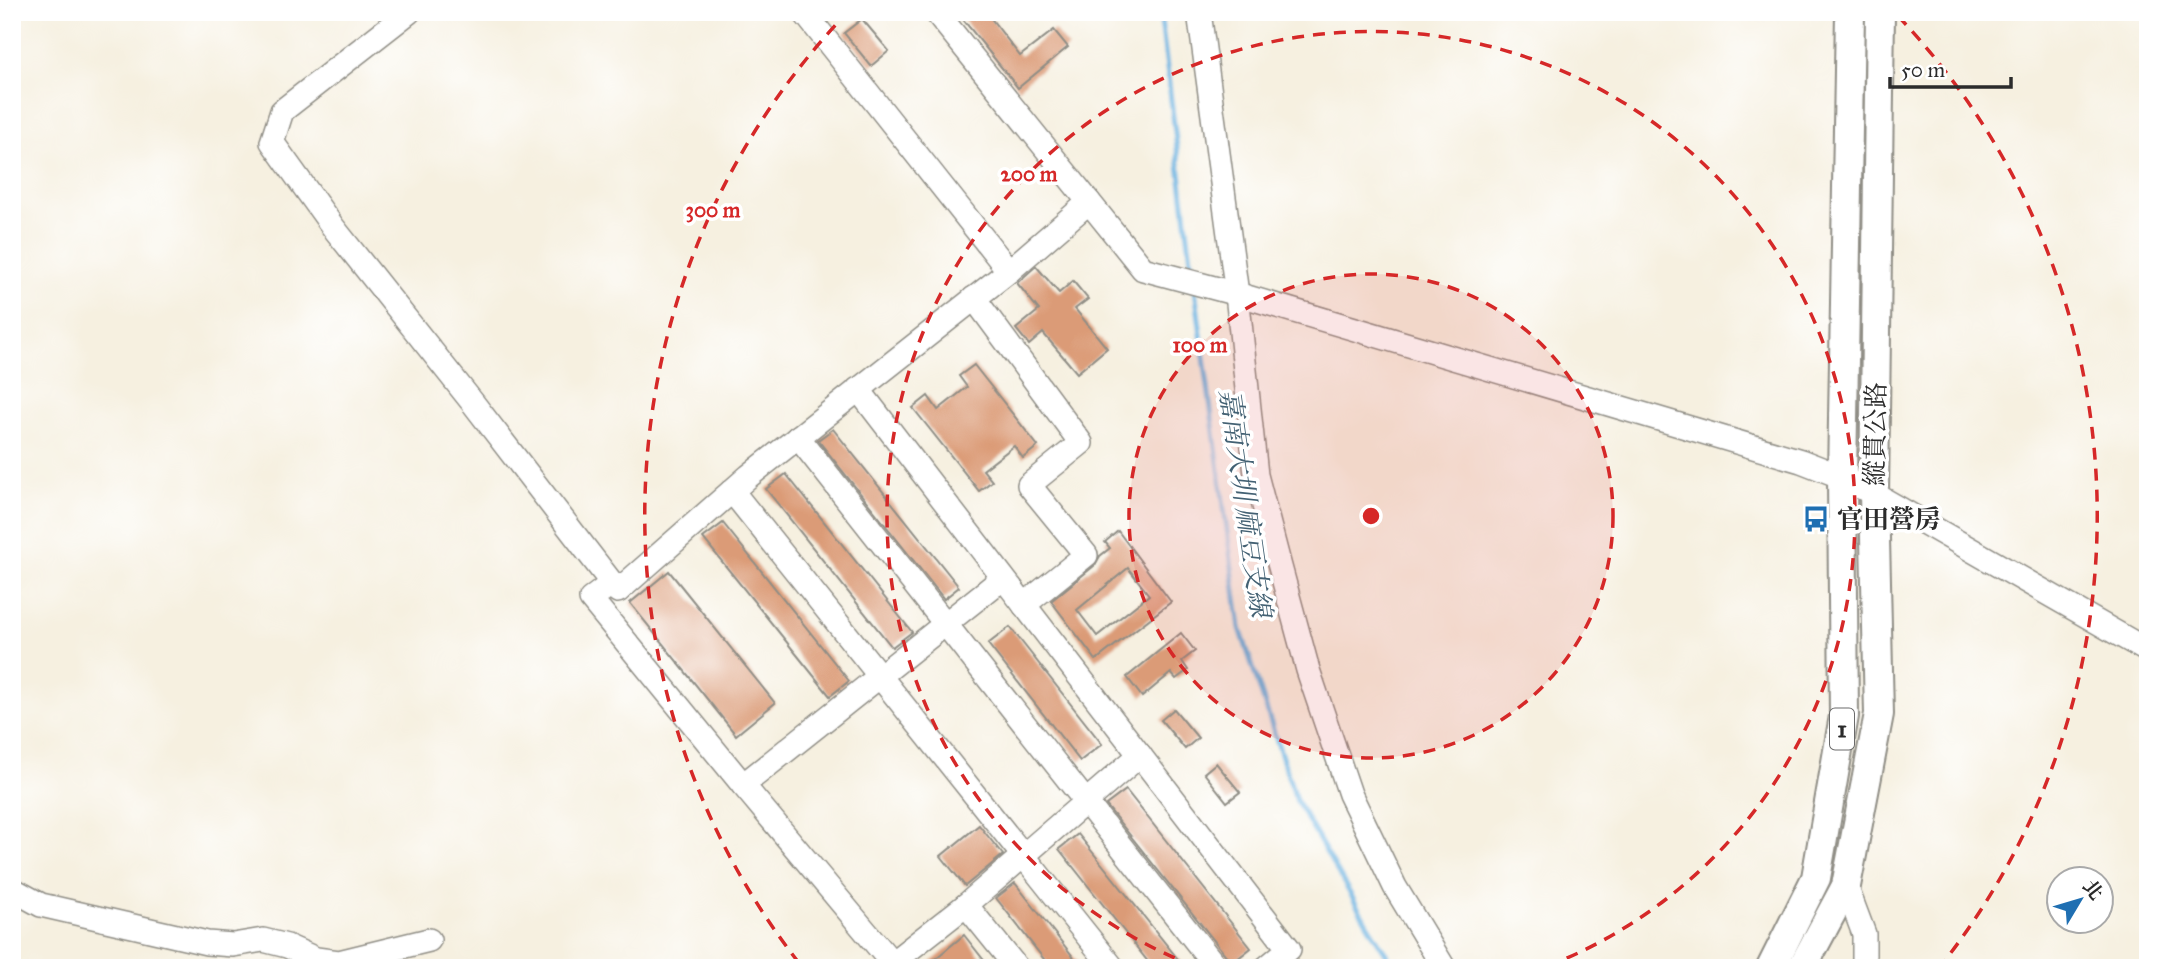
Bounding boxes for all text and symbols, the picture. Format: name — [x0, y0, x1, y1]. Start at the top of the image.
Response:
scale bar — [1890, 46, 2011, 90]
text: 50 m — [1901, 57, 1946, 83]
text: 200 m — [1001, 161, 1058, 187]
text: 300 m — [685, 197, 741, 223]
text: 100 m — [1173, 332, 1228, 358]
street label: 縱貫公路 — [1858, 382, 1892, 486]
water label: 嘉南大圳 麻豆支線 — [1212, 387, 1279, 622]
place label: 官田營房 — [1837, 503, 1941, 535]
centre of rings — [1359, 504, 1383, 528]
bus stop icon: 官田營房 — [1801, 504, 1831, 534]
road number: 1 — [1830, 708, 1854, 750]
north arrow — [2044, 864, 2114, 934]
text: 北 — [2078, 875, 2108, 904]

